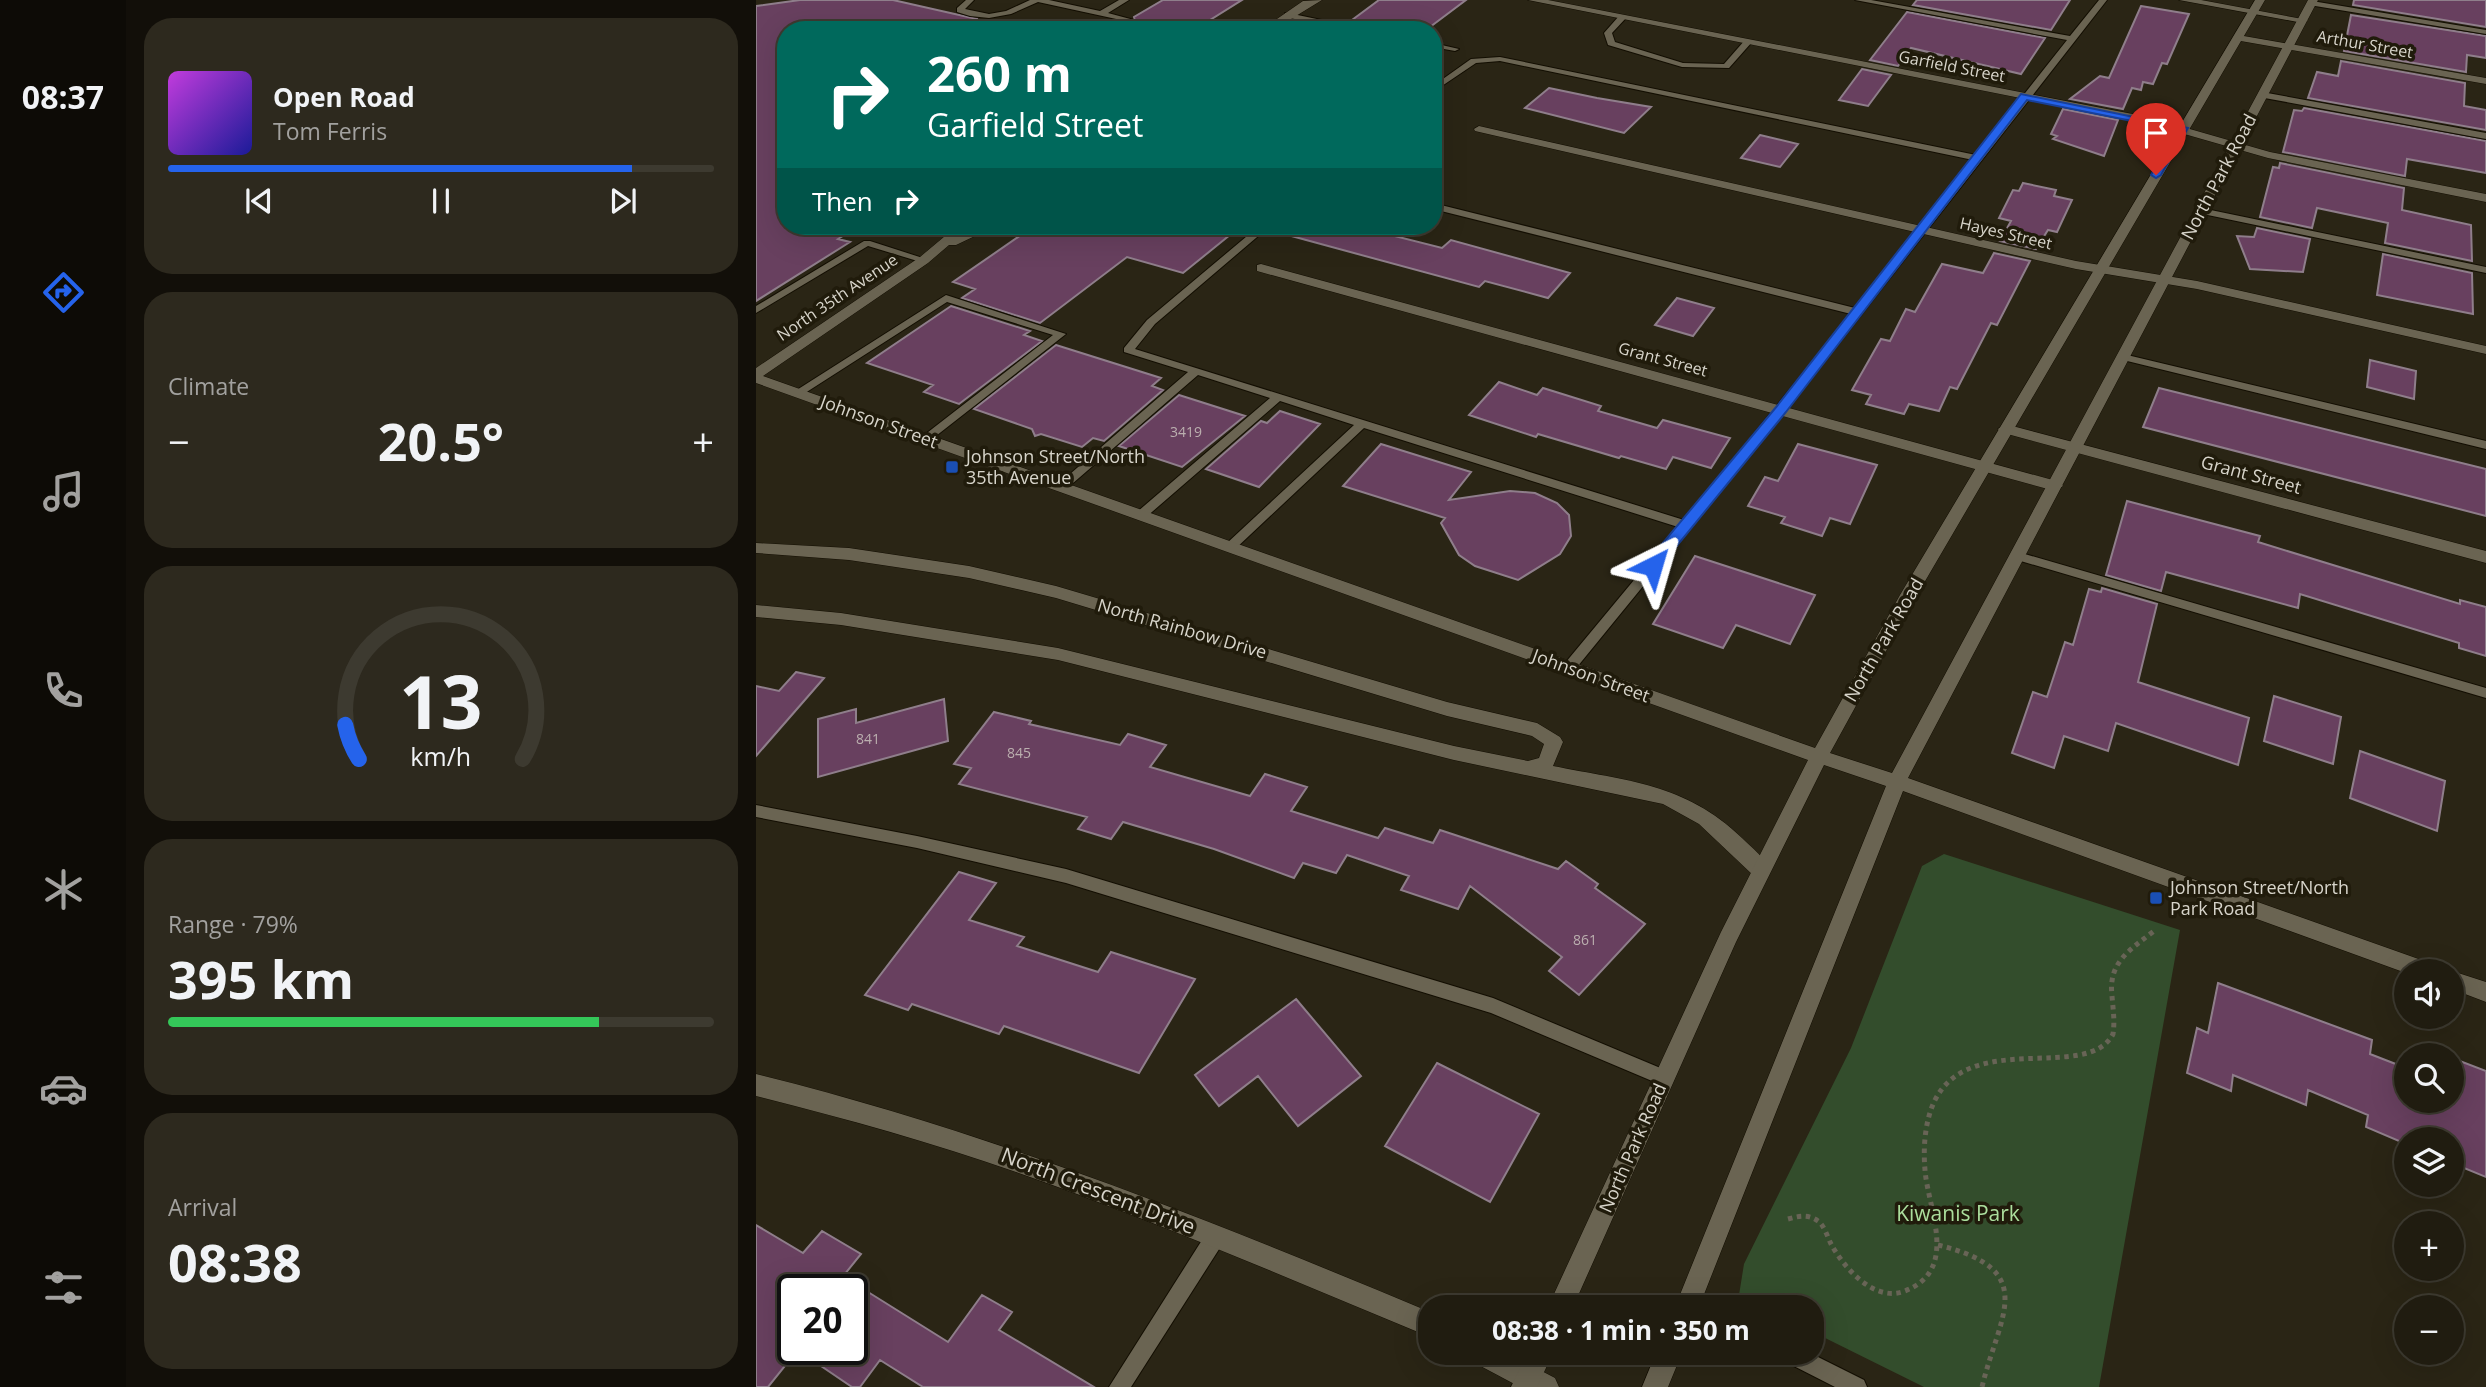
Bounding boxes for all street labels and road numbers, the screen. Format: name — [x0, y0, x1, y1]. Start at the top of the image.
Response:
street label: Arthur Street — [2315, 25, 2415, 63]
street label: Garfield Street — [1897, 45, 2007, 87]
street label: North Park Road — [2175, 109, 2261, 244]
street label: Hayes Street — [1958, 212, 2055, 254]
street label: North 35th Avenue — [772, 248, 902, 346]
street label: Grant Street — [1616, 337, 1710, 382]
street label: Johnson Street — [816, 388, 941, 453]
street label: Grant Street — [2198, 449, 2304, 499]
street label: North Park Road — [1838, 573, 1928, 706]
street label: North Rainbow Drive — [1095, 592, 1270, 664]
street label: Johnson Street — [1528, 642, 1653, 707]
street label: North Park Road — [1593, 1079, 1671, 1216]
street label: North Crescent Drive — [997, 1140, 1199, 1240]

